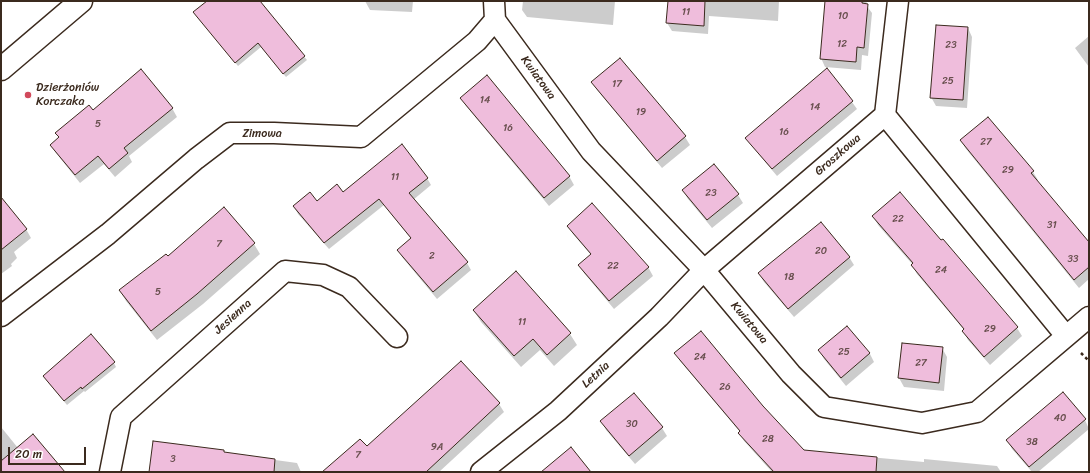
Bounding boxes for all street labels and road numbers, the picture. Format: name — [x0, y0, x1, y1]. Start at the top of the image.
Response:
street label: Kwiatowa — [517, 53, 559, 103]
street label: Zimowa — [242, 127, 282, 141]
street label: Groszkowa — [812, 131, 864, 179]
street label: Jesienna — [211, 296, 255, 338]
street label: Kwiatowa — [727, 299, 771, 347]
street label: Letnia — [579, 359, 613, 391]

